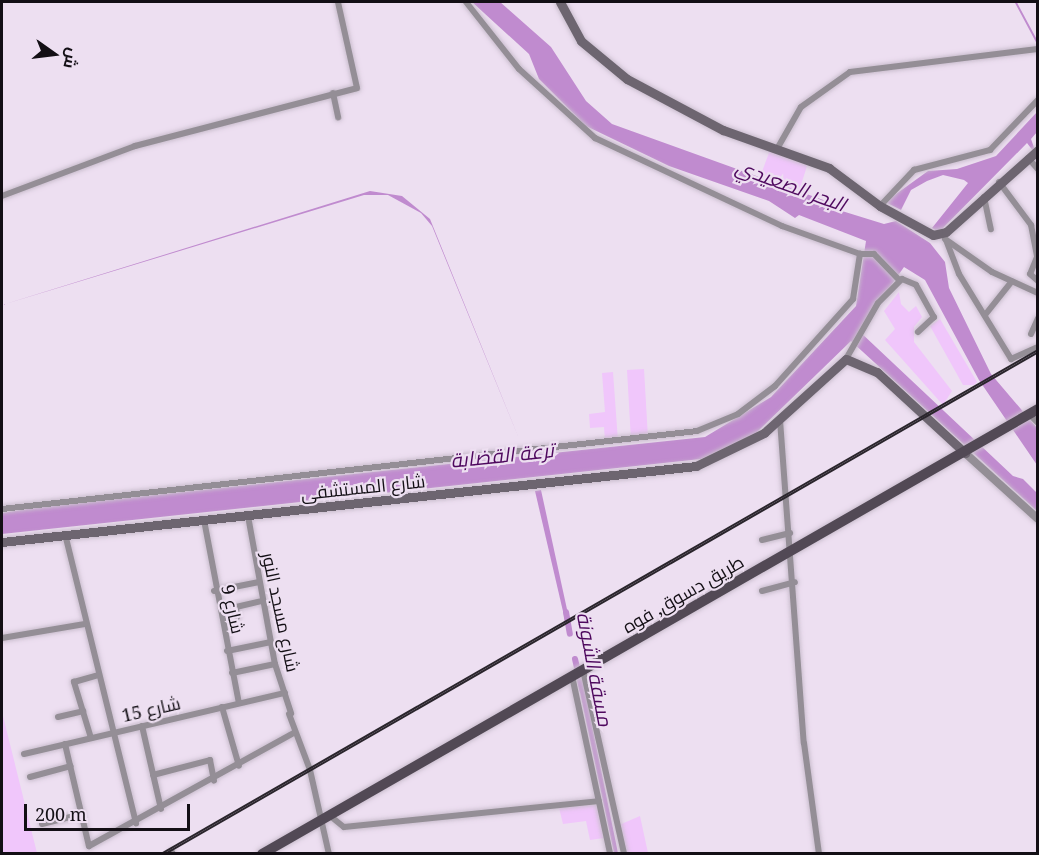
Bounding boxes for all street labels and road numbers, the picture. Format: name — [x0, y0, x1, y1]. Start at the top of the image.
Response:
street label: شارع المستشفى — [300, 470, 426, 504]
street label: شارع مسجد النور — [258, 550, 304, 674]
street label: طريق دسوق, فوه — [619, 551, 747, 637]
street label: شارع 9 — [217, 582, 249, 636]
street label: شارع 15 — [120, 692, 182, 726]

